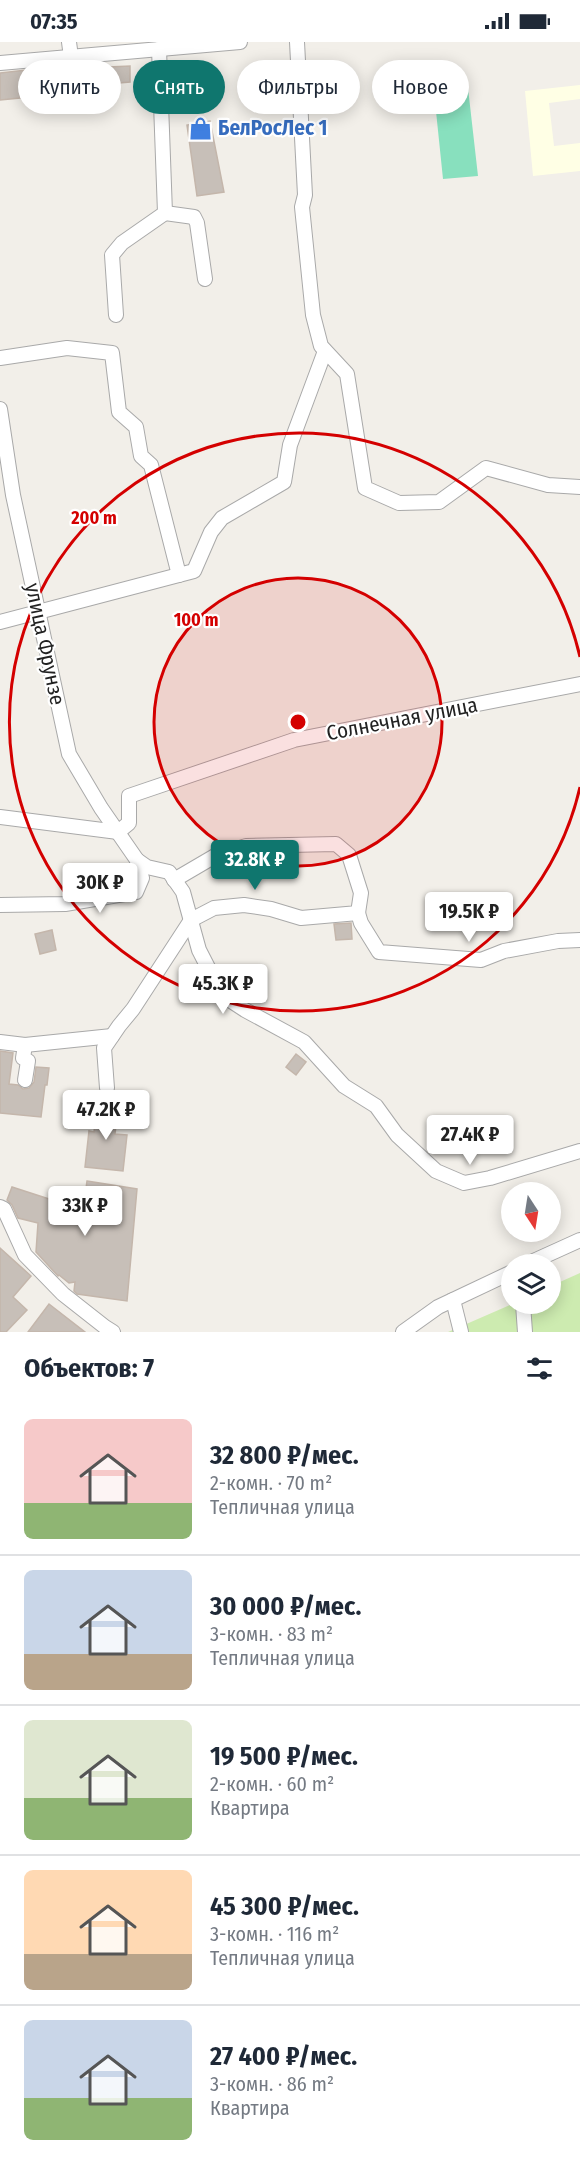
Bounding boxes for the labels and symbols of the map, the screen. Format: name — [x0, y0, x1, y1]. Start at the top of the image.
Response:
shop icon: БелРосЛес 1 — [187, 115, 213, 141]
place label: БелРосЛес 1 — [218, 115, 327, 141]
text: 200 m — [70, 507, 117, 529]
street label: улица Фрунзе — [19, 581, 71, 707]
text: 100 m — [174, 609, 218, 631]
street label: Солнечная улица — [324, 692, 480, 746]
centre of rings — [288, 712, 308, 732]
pin: 32.8K ₽ — [200, 840, 310, 891]
pin: 30K ₽ — [58, 863, 142, 914]
pin: 19.5K ₽ — [414, 892, 524, 943]
pin: 45.3K ₽ — [168, 964, 278, 1015]
pin: 47.2K ₽ — [51, 1090, 161, 1141]
pin: 27.4K ₽ — [415, 1115, 525, 1166]
north arrow — [501, 1182, 561, 1242]
pin: 33K ₽ — [43, 1186, 127, 1237]

